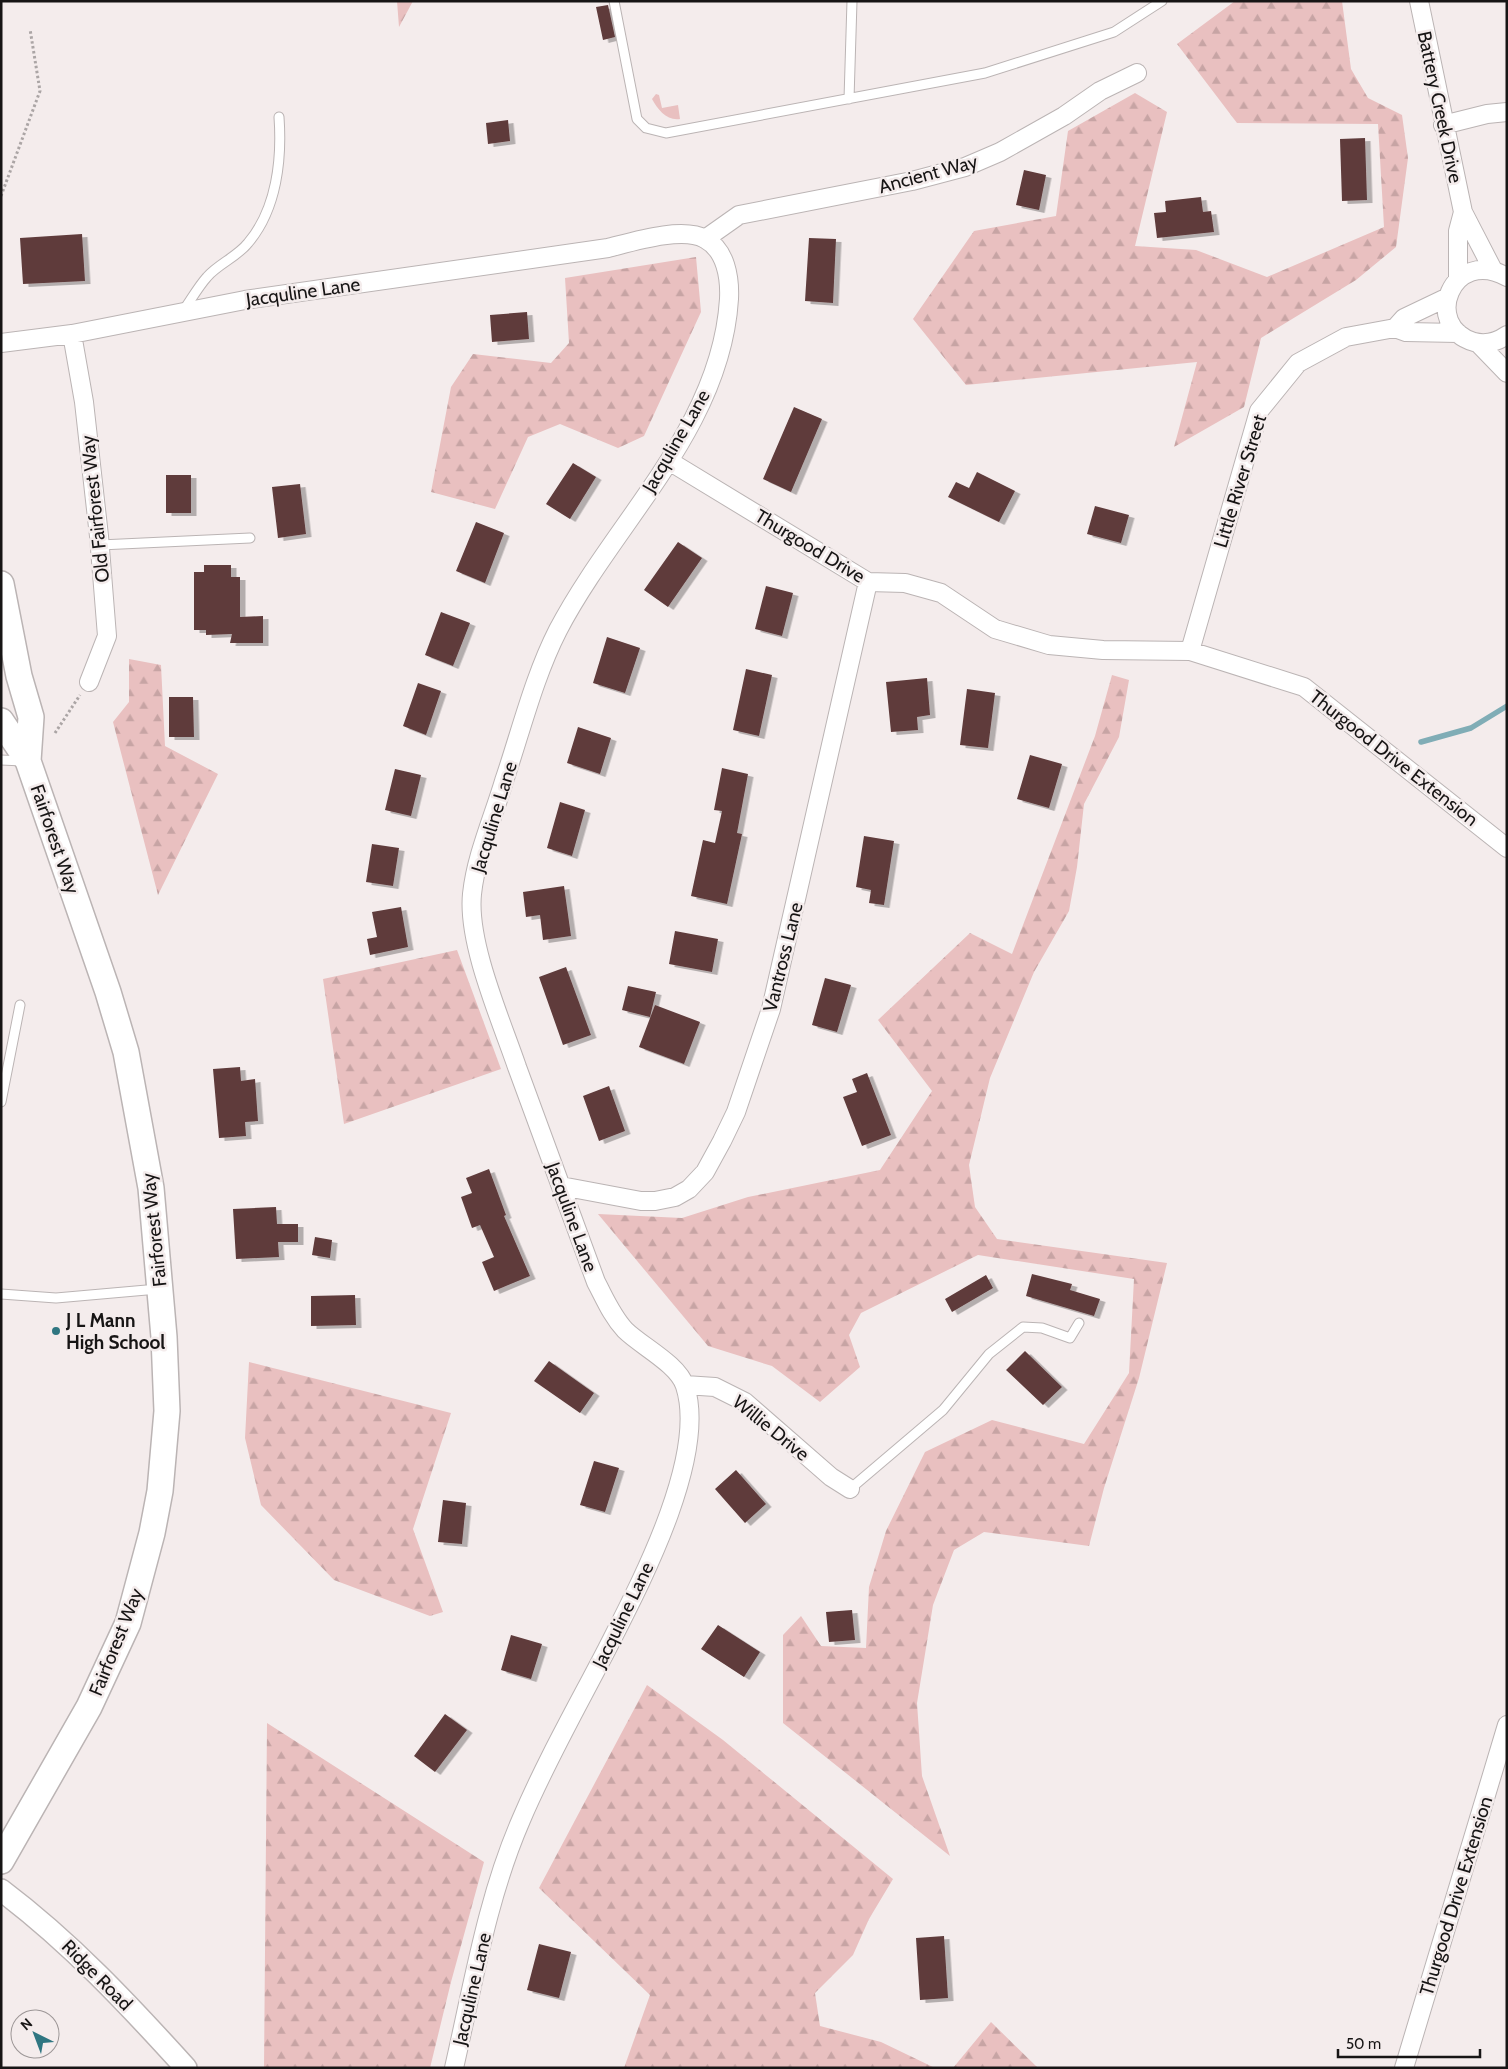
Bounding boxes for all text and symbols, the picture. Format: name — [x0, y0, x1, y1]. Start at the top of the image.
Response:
street label: Battery Creek Drive — [1413, 29, 1467, 185]
street label: Ancient Way — [876, 150, 980, 198]
street label: Jacquline Lane — [243, 273, 362, 312]
street label: Jacquline Lane — [637, 385, 715, 497]
street label: Little River Street — [1209, 411, 1271, 550]
street label: Old Fairforest Way — [76, 434, 114, 584]
street label: Thurgood Drive — [751, 504, 869, 588]
street label: Thurgood Drive Extension — [1305, 685, 1483, 831]
street label: Jacquline Lane — [466, 758, 522, 876]
street label: Fairforest Way — [26, 781, 85, 897]
street label: Vantross Lane — [758, 900, 808, 1014]
street label: Jacquline Lane — [541, 1158, 603, 1275]
street label: Fairforest Way — [137, 1172, 171, 1288]
place label: J L Mann High School — [65, 1309, 165, 1354]
marker: J L Mann High School — [50, 1325, 62, 1337]
street label: Willie Drive — [728, 1390, 814, 1466]
street label: Jacquline Lane — [587, 1558, 659, 1673]
street label: Fairforest Way — [84, 1584, 148, 1699]
street label: Thurgood Drive Extension — [1415, 1793, 1497, 1999]
street label: Jacquline Lane — [448, 1930, 496, 2049]
street label: Ridge Road — [57, 1935, 137, 2015]
north arrow — [10, 2009, 60, 2059]
text: N — [17, 2014, 36, 2034]
scale bar — [1338, 2026, 1480, 2058]
text: 50 m — [1346, 2035, 1381, 2053]

